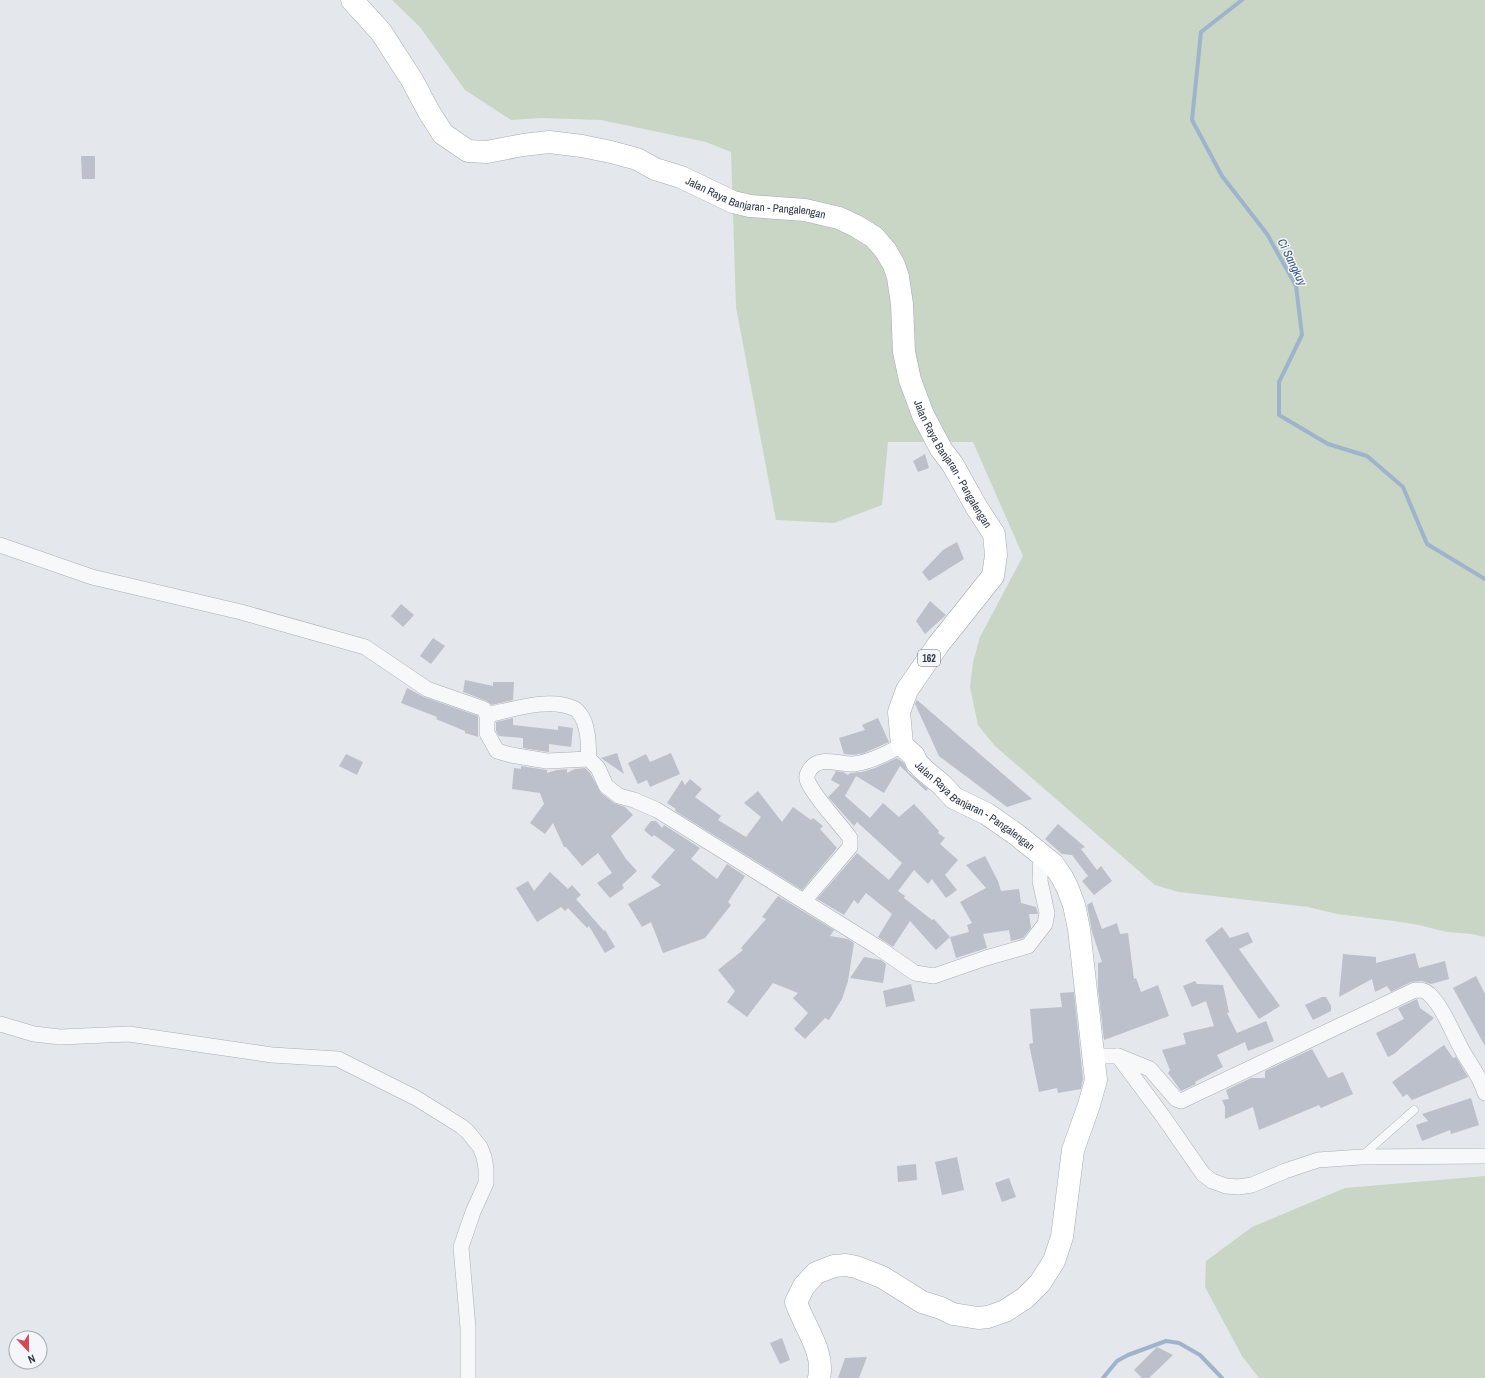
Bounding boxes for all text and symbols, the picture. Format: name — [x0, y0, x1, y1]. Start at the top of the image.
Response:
street label: Jalan Raya Banjaran - Pangalengan — [683, 173, 827, 222]
water label: Ci Sangkuy — [1274, 236, 1311, 289]
street label: Jalan Raya Banjaran - Pangalengan — [911, 398, 995, 530]
road number: 162 — [918, 650, 940, 666]
street label: Jalan Raya Banjaran - Pangalengan — [912, 758, 1038, 854]
north arrow — [8, 1330, 48, 1370]
text: N — [26, 1352, 37, 1367]

